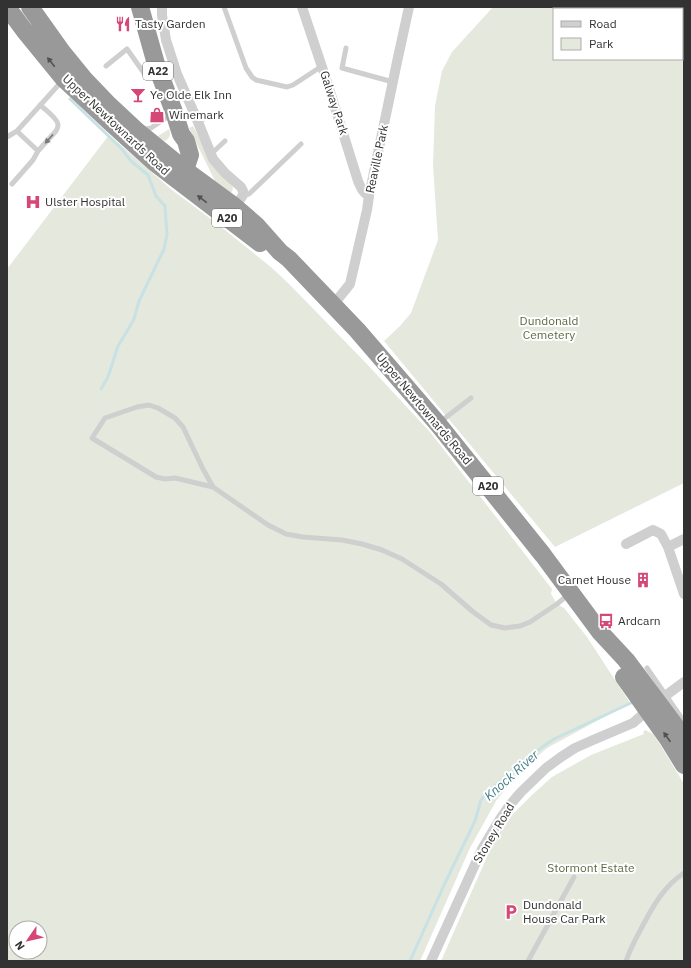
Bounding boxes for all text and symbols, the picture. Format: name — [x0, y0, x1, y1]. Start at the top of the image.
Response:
legend — [553, 8, 683, 60]
restaurant icon: Tasty Garden — [114, 15, 132, 33]
place label: Tasty Garden — [135, 16, 206, 31]
text: Road — [589, 16, 617, 31]
text: Park — [589, 36, 614, 51]
one-way arrow — [47, 57, 56, 68]
road number: A22 — [143, 62, 173, 80]
street label: Galway Park — [317, 69, 352, 137]
street label: Upper Newtownards Road — [60, 71, 173, 178]
bar icon: Ye Olde Elk Inn — [129, 86, 147, 104]
place label: Ye Olde Elk Inn — [150, 87, 232, 102]
shop icon: Winemark — [148, 106, 166, 124]
place label: Winemark — [169, 107, 224, 122]
street label: Reaville Park — [362, 123, 391, 194]
one-way arrow — [44, 134, 53, 144]
hospital icon: Ulster Hospital — [24, 193, 42, 211]
place label: Ulster Hospital — [45, 194, 125, 209]
one-way arrow — [197, 195, 208, 203]
road number: A20 — [212, 209, 242, 227]
park label: Dundonald Cemetery — [520, 313, 578, 342]
street label: Upper Newtownards Road — [373, 350, 475, 467]
road number: A20 — [473, 477, 503, 495]
building icon: Carnet House — [634, 571, 652, 589]
place label: Carnet House — [558, 572, 631, 587]
bus stop icon: Ardcarn — [597, 612, 615, 630]
place label: Ardcarn — [618, 613, 661, 628]
one-way arrow — [663, 732, 671, 743]
water label: Knock River — [481, 746, 543, 804]
street label: Stoney Road — [470, 800, 517, 866]
park label: Stormont Estate — [547, 860, 635, 875]
place label: Dundonald House Car Park — [523, 897, 606, 926]
parking icon: Dundonald House Car Park — [502, 903, 520, 921]
north arrow — [8, 920, 48, 960]
text: N — [12, 938, 28, 953]

